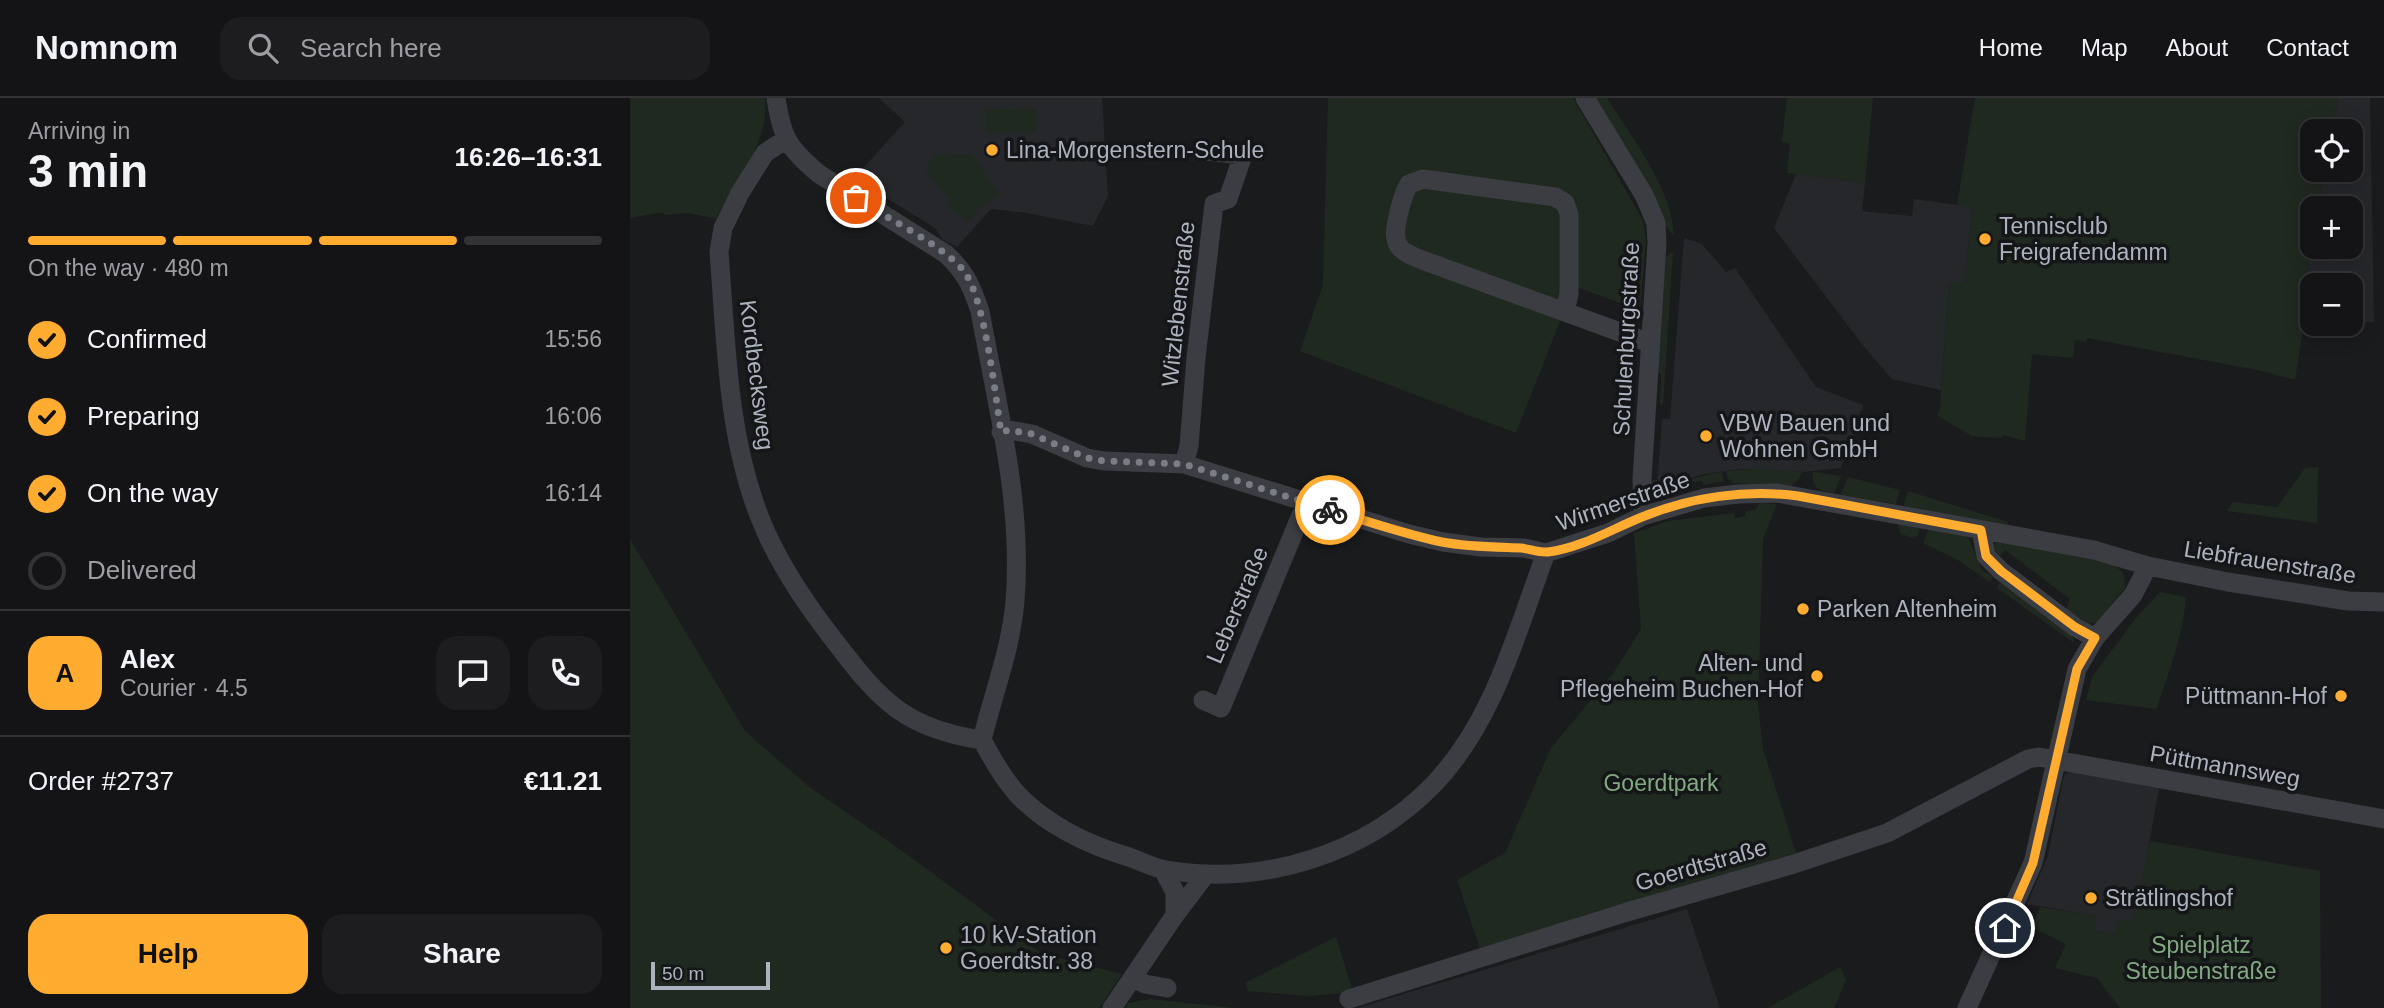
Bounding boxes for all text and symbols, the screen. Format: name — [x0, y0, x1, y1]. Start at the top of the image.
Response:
search box — [220, 17, 710, 80]
text: Nomnom — [35, 29, 178, 66]
icon: search — [244, 29, 282, 67]
text: Search here — [300, 33, 442, 63]
text: Home — [1979, 34, 2043, 61]
text: Map — [2081, 34, 2128, 61]
text: About — [2166, 34, 2228, 61]
text: Contact — [2266, 34, 2349, 61]
text: Arriving in — [28, 118, 130, 144]
map controls — [2300, 119, 2363, 336]
button: locate — [2300, 119, 2363, 182]
place label: Lina-Morgenstern-Schule — [1006, 137, 1264, 163]
text: 16:26–16:31 — [455, 142, 602, 172]
marker: Lina-Morgenstern-Schule — [984, 142, 1000, 158]
text: 3 min — [28, 145, 148, 197]
pin — [826, 168, 886, 228]
icon: bag — [837, 179, 875, 217]
button: + — [2300, 196, 2363, 259]
place label: Tennisclub Freigrafendamm — [1999, 213, 2168, 265]
street label: Witzlebenstraße — [1156, 220, 1200, 388]
marker: Tennisclub Freigrafendamm — [1977, 231, 1993, 247]
street label: Schulenburgstraße — [1608, 241, 1644, 437]
text: On the way · 480 m — [28, 255, 229, 281]
button: − — [2300, 273, 2363, 336]
street label: Kordbecksweg — [735, 299, 779, 451]
icon: check — [28, 321, 66, 359]
text: Confirmed — [87, 324, 207, 354]
text: 15:56 — [544, 326, 602, 352]
icon: check — [28, 398, 66, 436]
text: Preparing — [87, 401, 200, 431]
text: 16:06 — [544, 403, 602, 429]
place label: VBW Bauen und Wohnen GmbH — [1720, 410, 1890, 462]
marker: VBW Bauen und Wohnen GmbH — [1698, 428, 1714, 444]
street label: Wirmerstraße — [1553, 466, 1693, 536]
icon: check — [28, 475, 66, 513]
courier — [1295, 475, 1365, 545]
text: On the way — [87, 478, 219, 508]
text: 16:14 — [544, 480, 602, 506]
icon: bike — [1311, 491, 1349, 529]
street label: Liebfrauenstraße — [2182, 536, 2358, 588]
street label: Leberstraße — [1201, 543, 1273, 667]
text: Delivered — [87, 555, 197, 585]
place label: Parken Altenheim — [1817, 596, 1997, 622]
marker: Parken Altenheim — [1795, 601, 1811, 617]
button: chat — [436, 636, 510, 710]
button: phone — [528, 636, 602, 710]
text: Alex — [120, 644, 175, 674]
place label: Alten- und Pflegeheim Buchen-Hof — [1560, 650, 1804, 702]
text: A — [56, 658, 74, 688]
marker: Alten- und Pflegeheim Buchen-Hof — [1809, 668, 1825, 684]
text: Courier · 4.5 — [120, 675, 248, 701]
place label: Püttmann-Hof — [2185, 683, 2328, 709]
marker: Püttmann-Hof — [2333, 688, 2349, 704]
street label: Püttmannsweg — [2148, 740, 2302, 792]
text: Order #2737 — [28, 766, 174, 796]
text: €11.21 — [524, 766, 602, 796]
park label: Goerdtpark — [1603, 770, 1719, 796]
street label: Goerdtstraße — [1632, 834, 1770, 896]
place label: Strätlingshof — [2105, 885, 2233, 911]
marker: Strätlingshof — [2083, 890, 2099, 906]
pin — [1975, 898, 2035, 958]
icon: home — [1986, 909, 2024, 947]
button: Help — [28, 914, 308, 994]
button: Share — [322, 914, 602, 994]
place label: 10 kV-Station Goerdtstr. 38 — [960, 922, 1097, 974]
park label: Spielplatz Steubenstraße — [2126, 932, 2276, 984]
marker: 10 kV-Station Goerdtstr. 38 — [938, 940, 954, 956]
scale bar — [651, 959, 770, 991]
text: 50 m — [662, 963, 704, 984]

